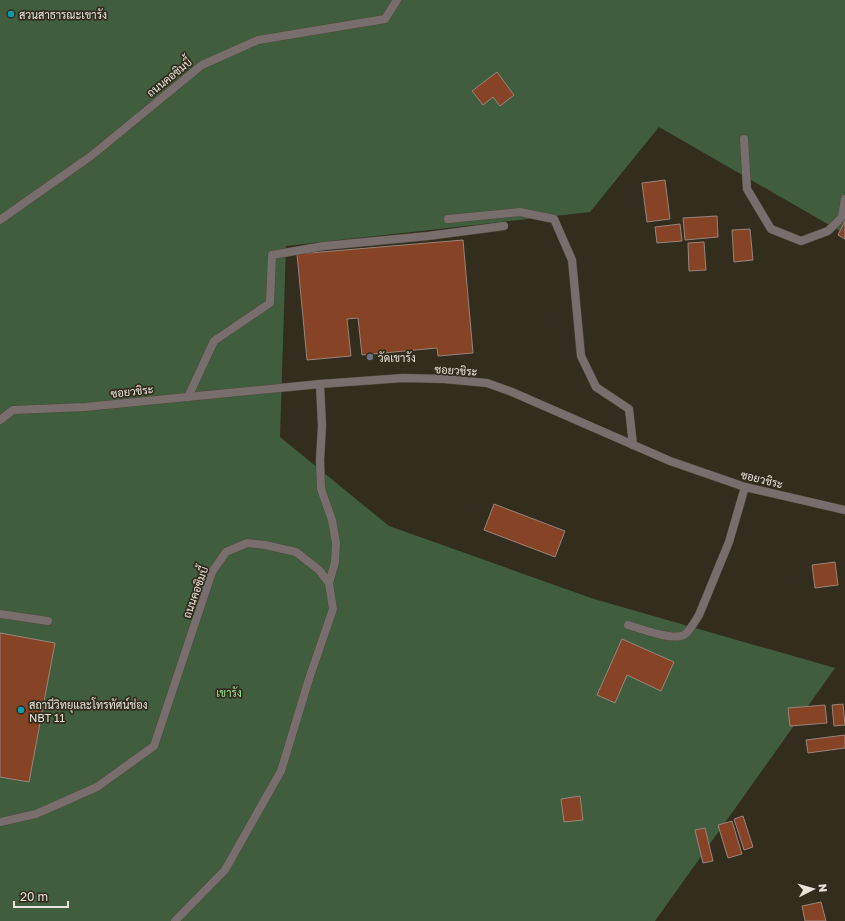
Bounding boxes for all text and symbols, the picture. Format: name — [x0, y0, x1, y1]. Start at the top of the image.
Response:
place label: สวนสาธารณะเขารัง — [19, 8, 107, 21]
marker: สวนสาธารณะเขารัง — [6, 9, 16, 19]
street label: ถนนคอซิมบี้ — [141, 51, 195, 99]
place label: วัดเขารัง — [378, 351, 416, 364]
marker: วัดเขารัง — [365, 352, 375, 362]
street label: ซอยวชิระ — [434, 362, 478, 378]
street label: ซอยวชิระ — [110, 382, 154, 400]
street label: ซอยวชิระ — [740, 467, 785, 491]
street label: ถนนคอซิมบี้ — [176, 562, 211, 620]
park label: เขารัง — [216, 686, 242, 699]
place label: สถานีวิทยุและโทรทัศน์ช่อง NBT 11 — [29, 697, 148, 724]
marker: สถานีวิทยุและโทรทัศน์ช่อง NBT 11 — [16, 705, 26, 715]
north arrow — [793, 869, 833, 909]
scale bar — [14, 883, 68, 909]
text: N — [817, 883, 830, 893]
text: 20 m — [20, 889, 48, 904]

